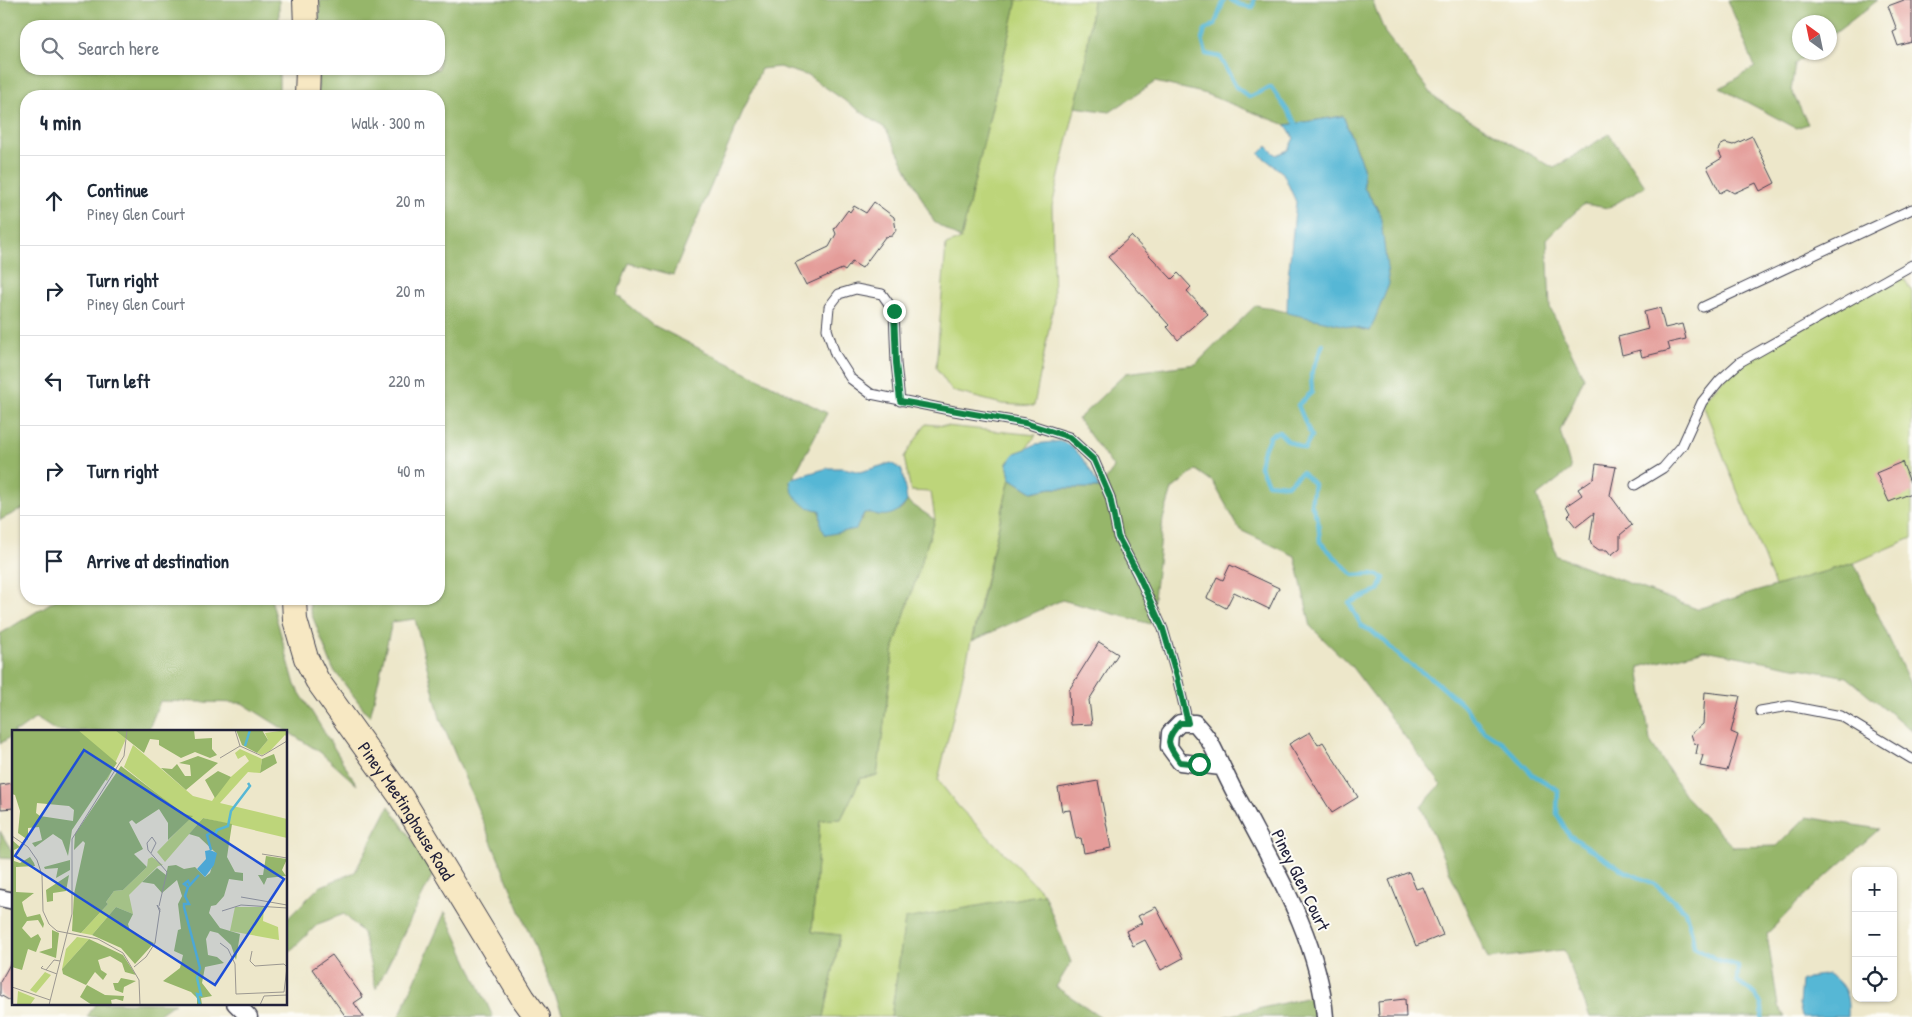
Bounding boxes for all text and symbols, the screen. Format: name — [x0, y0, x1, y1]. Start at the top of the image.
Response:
north arrow — [1792, 15, 1837, 60]
search box — [20, 20, 445, 75]
icon: search — [38, 34, 66, 62]
text: Search here — [78, 35, 159, 61]
text: 4 min — [40, 108, 81, 137]
text: Walk · 300 m — [351, 112, 425, 134]
text: Continue — [87, 177, 148, 203]
icon: ahead — [40, 187, 68, 215]
text: 20 m — [396, 190, 425, 212]
text: Piney Glen Court — [87, 203, 185, 225]
text: Turn right — [87, 267, 158, 293]
icon: right — [40, 277, 68, 305]
text: 20 m — [396, 280, 425, 302]
text: Piney Glen Court — [87, 293, 185, 315]
route end — [883, 300, 906, 323]
icon: left — [40, 367, 68, 395]
text: Turn left — [87, 368, 150, 394]
text: 220 m — [388, 370, 425, 392]
icon: right — [40, 457, 68, 485]
text: Turn right — [87, 458, 158, 484]
text: 40 m — [397, 460, 425, 482]
icon: arrive — [40, 547, 68, 575]
text: Arrive at destination — [87, 548, 229, 574]
inset map — [12, 730, 288, 1004]
street label: Piney Meetinghouse Road — [352, 736, 461, 885]
route start — [1188, 753, 1211, 776]
street label: Piney Glen Court — [1266, 825, 1337, 936]
map controls — [1852, 867, 1897, 1002]
button: + — [1852, 867, 1897, 912]
button: − — [1852, 912, 1897, 957]
button: locate — [1852, 957, 1897, 1002]

